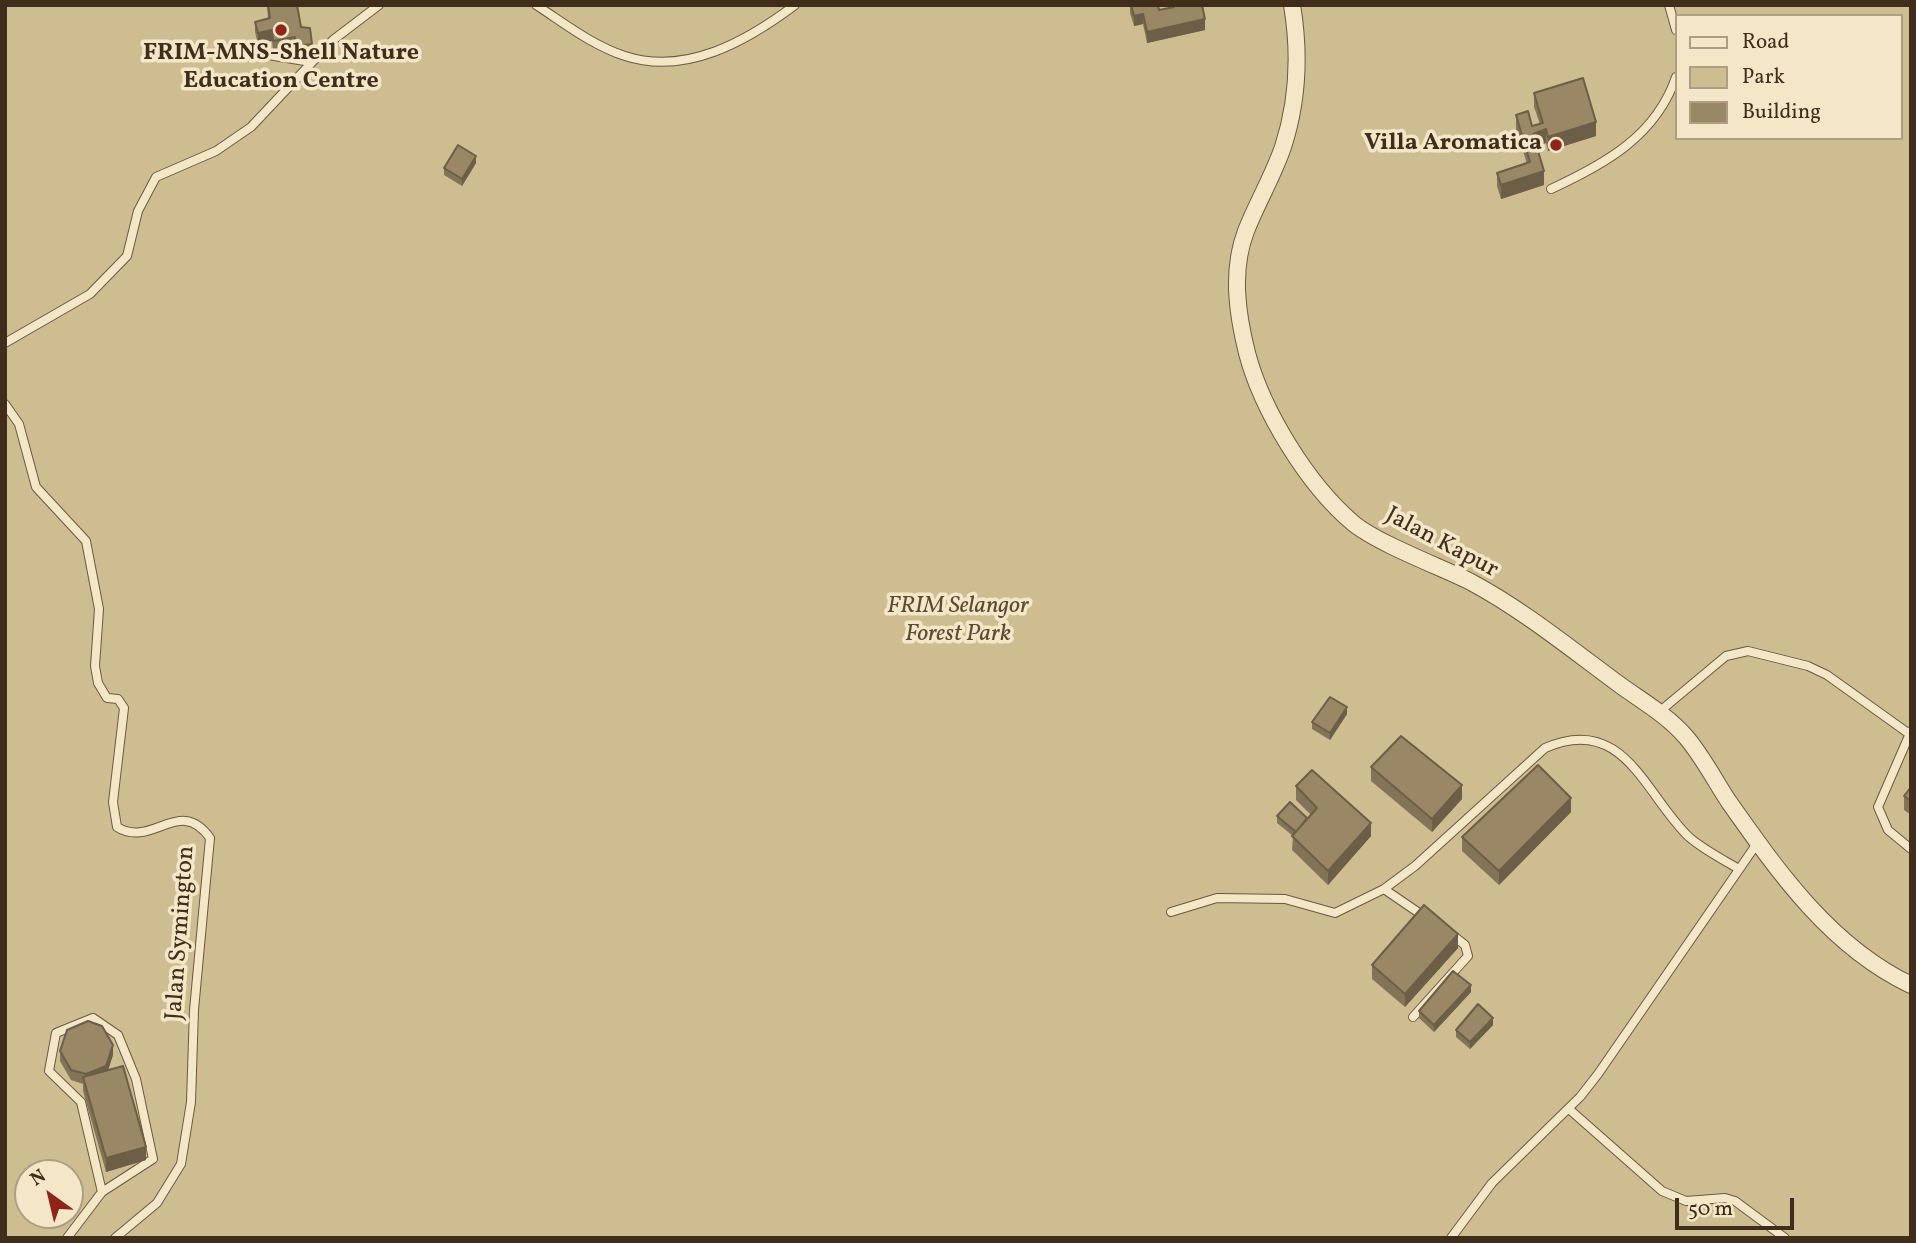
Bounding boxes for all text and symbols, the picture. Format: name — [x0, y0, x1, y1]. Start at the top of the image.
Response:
legend — [1674, 14, 1902, 140]
marker: FRIM-MNS-Shell Nature Education Centre — [273, 22, 289, 38]
text: Road — [1742, 28, 1789, 57]
place label: FRIM-MNS-Shell Nature Education Centre — [143, 41, 419, 97]
text: Park — [1742, 63, 1785, 92]
text: Building — [1742, 98, 1821, 127]
place label: Villa Aromatica — [1364, 131, 1542, 159]
marker: Villa Aromatica — [1548, 137, 1564, 153]
street label: Jalan Kapur — [1380, 502, 1502, 586]
park label: FRIM Selangor Forest Park — [887, 594, 1029, 650]
street label: Jalan Symington — [162, 845, 202, 1021]
north arrow — [14, 1159, 84, 1229]
text: N — [25, 1164, 51, 1193]
scale bar — [1678, 1184, 1797, 1228]
text: 50 m — [1688, 1195, 1733, 1224]

